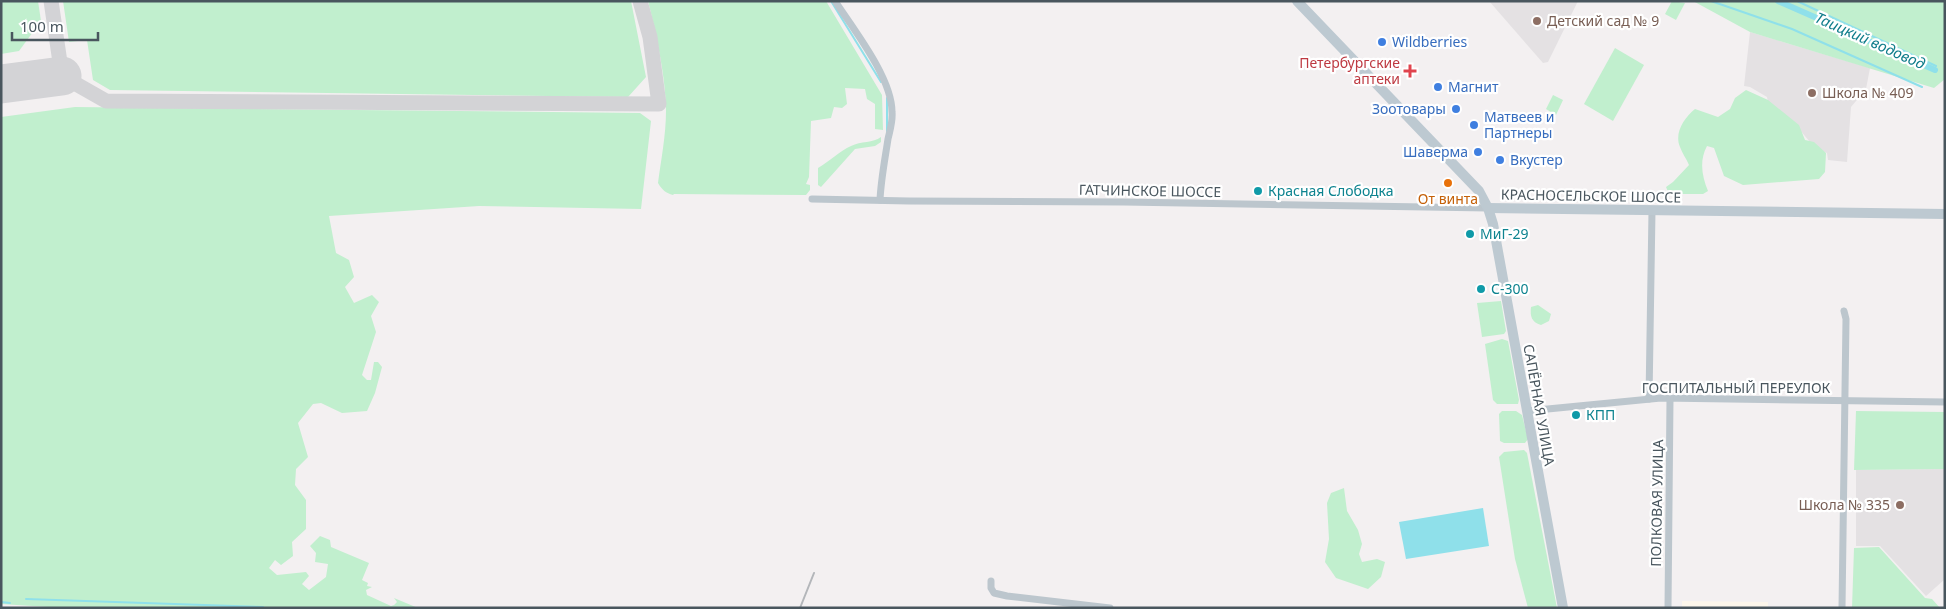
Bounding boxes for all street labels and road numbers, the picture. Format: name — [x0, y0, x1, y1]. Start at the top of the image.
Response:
street label: ГАТЧИНСКОЕ ШОССЕ — [1079, 180, 1221, 201]
street label: КРАСНОСЕЛЬСКОЕ ШОССЕ — [1501, 184, 1681, 207]
street label: САПЁРНАЯ УЛИЦА — [1519, 343, 1560, 467]
street label: ГОСПИТАЛЬНЫЙ ПЕРЕУЛОК — [1642, 378, 1831, 397]
street label: ПОЛКОВАЯ УЛИЦА — [1646, 439, 1667, 567]

